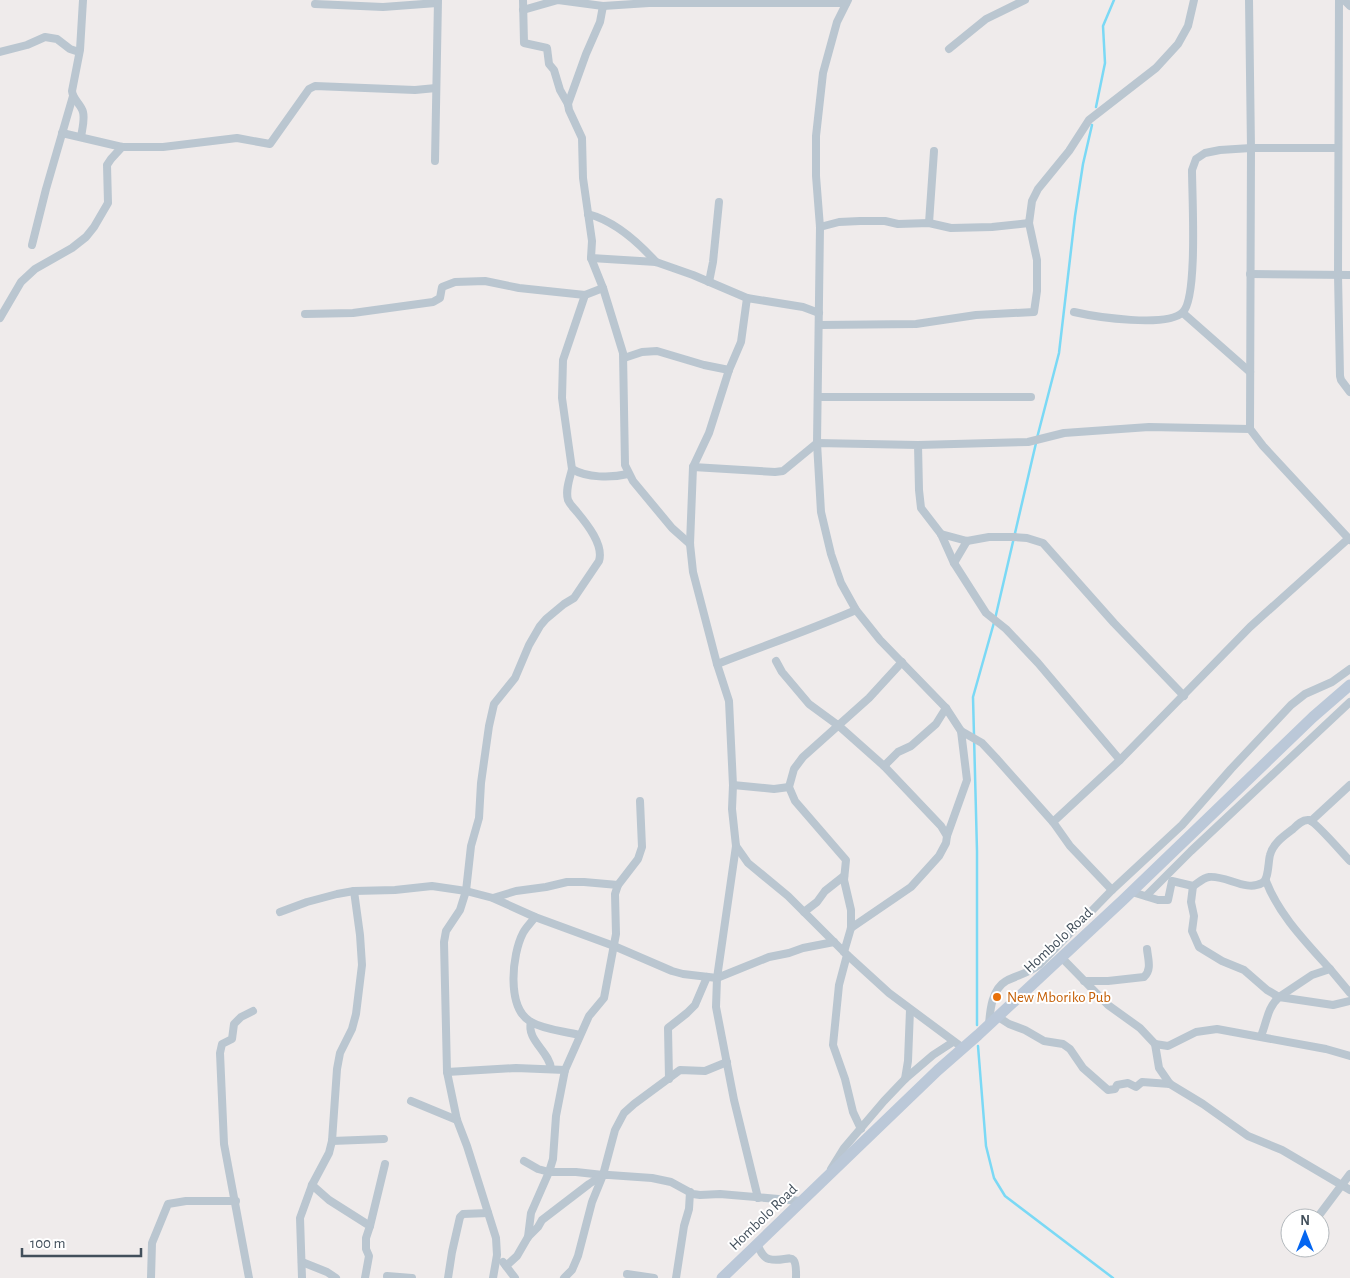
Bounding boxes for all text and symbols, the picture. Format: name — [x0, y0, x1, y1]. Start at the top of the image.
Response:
street label: Hombolo Road — [1021, 905, 1096, 976]
place label: New Mboriko Pub — [1007, 990, 1111, 1005]
marker: New Mboriko Pub — [991, 991, 1003, 1003]
street label: Hombolo Road — [727, 1181, 800, 1253]
north arrow — [1280, 1208, 1330, 1258]
text: N — [1300, 1214, 1310, 1228]
scale bar — [22, 1226, 141, 1258]
text: 100 m — [30, 1236, 65, 1251]

